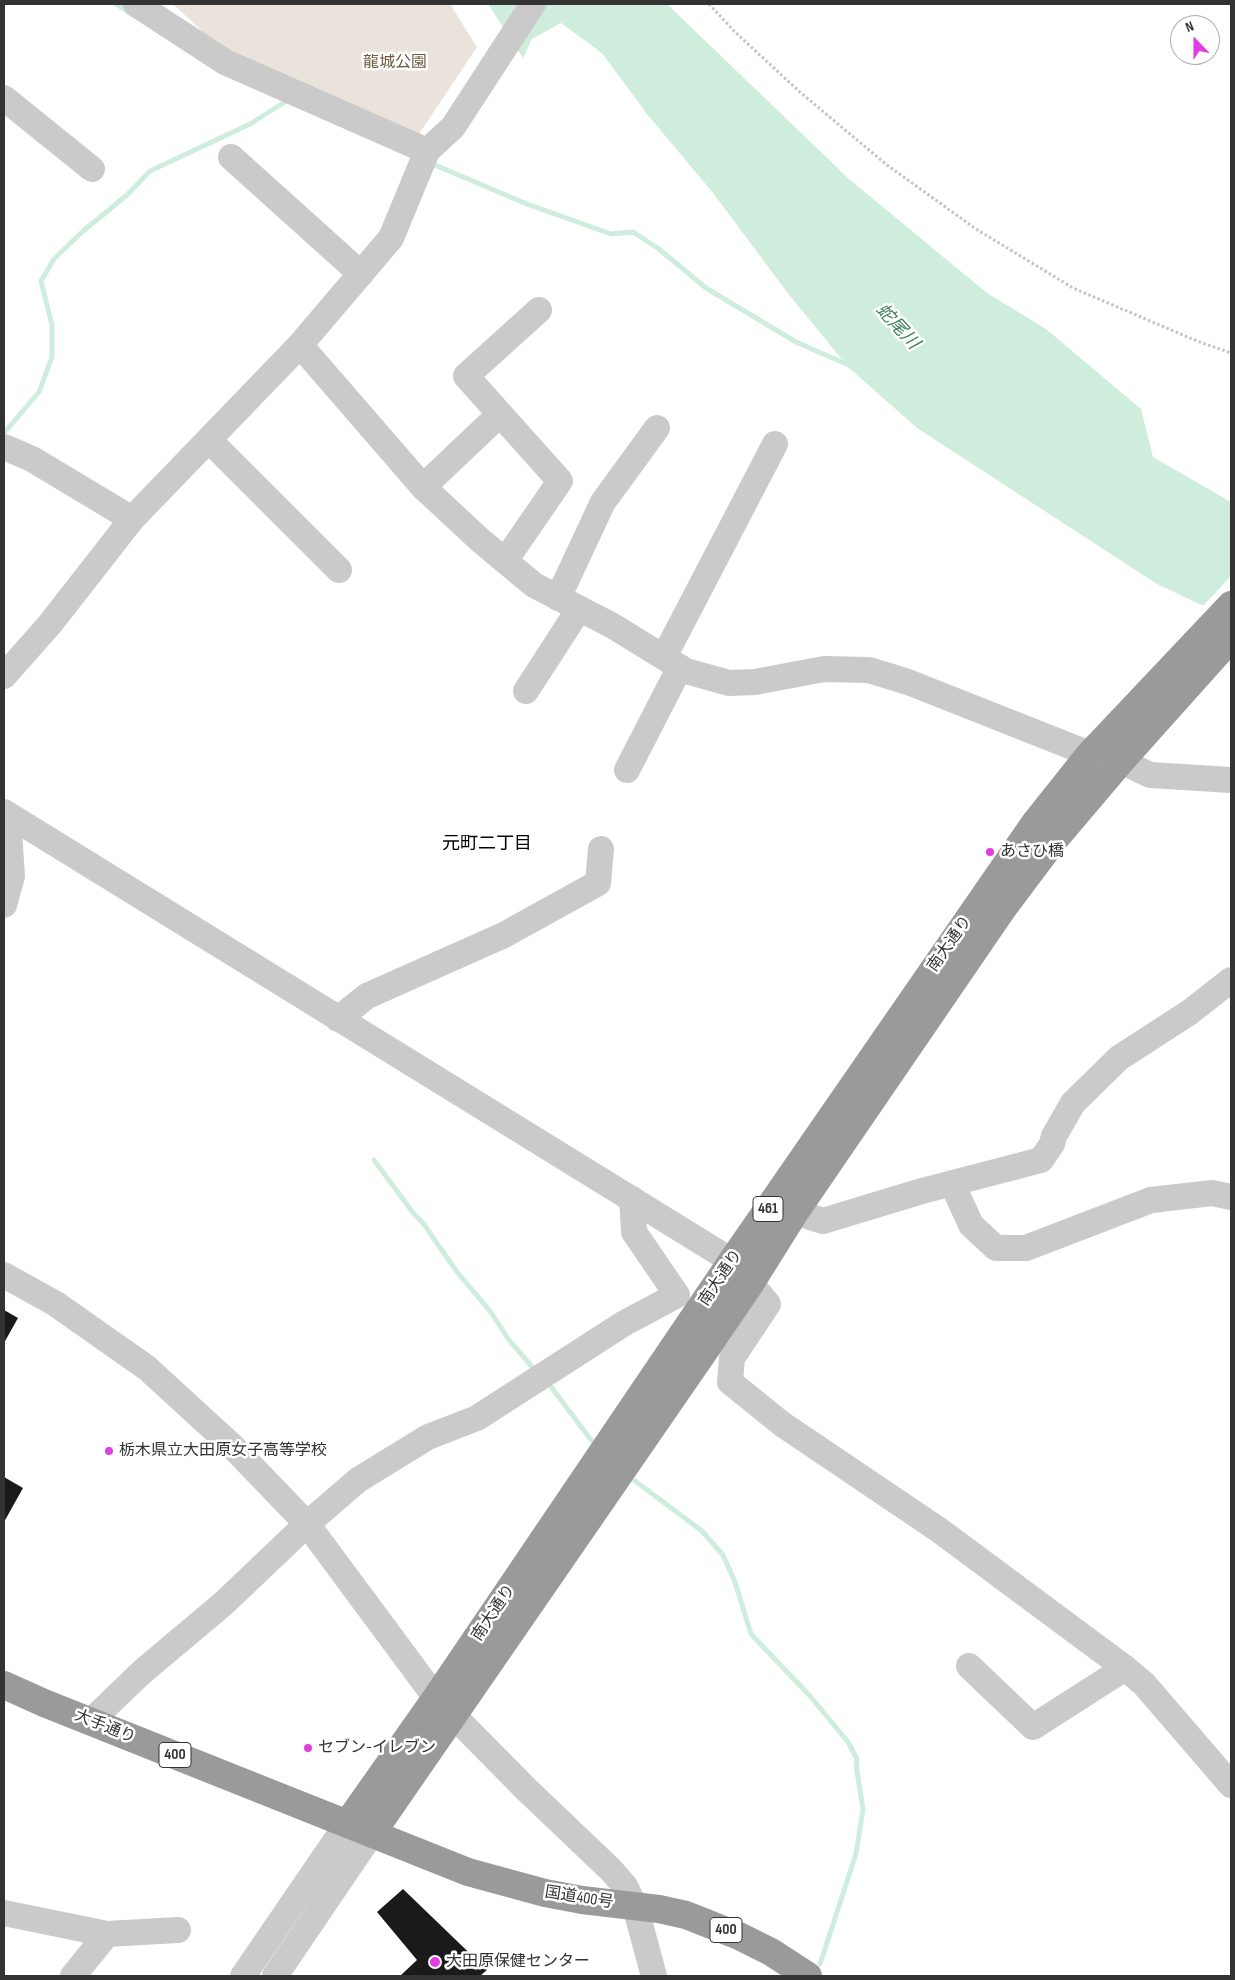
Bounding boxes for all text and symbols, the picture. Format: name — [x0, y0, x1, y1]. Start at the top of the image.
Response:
north arrow — [1170, 15, 1220, 65]
text: N — [1183, 17, 1196, 36]
park label: 龍城公園 — [363, 53, 427, 73]
water label: 蛇尾川 — [871, 300, 923, 354]
district label: 元町二丁目 — [442, 833, 532, 855]
place label: あさひ橋 — [1000, 842, 1064, 862]
marker: あさひ橋 — [984, 846, 996, 858]
street label: 南大通り — [924, 912, 976, 976]
road number: 461 — [753, 1196, 783, 1222]
street label: 南大通り — [695, 1246, 747, 1310]
place label: 栃木県立大田原女子高等学校 — [119, 1441, 327, 1461]
marker: 栃木県立大田原女子高等学校 — [103, 1445, 115, 1457]
street label: 南大通り — [468, 1581, 520, 1645]
street label: 大手通り — [72, 1706, 138, 1748]
place label: セブン-イレブン — [318, 1738, 436, 1758]
road number: 400 — [159, 1742, 191, 1768]
marker: セブン-イレブン — [302, 1742, 314, 1754]
street label: 国道400号 — [543, 1883, 615, 1913]
road number: 400 — [710, 1918, 742, 1942]
place label: 大田原保健センター — [446, 1952, 590, 1972]
marker: 大田原保健センター — [428, 1955, 442, 1969]

